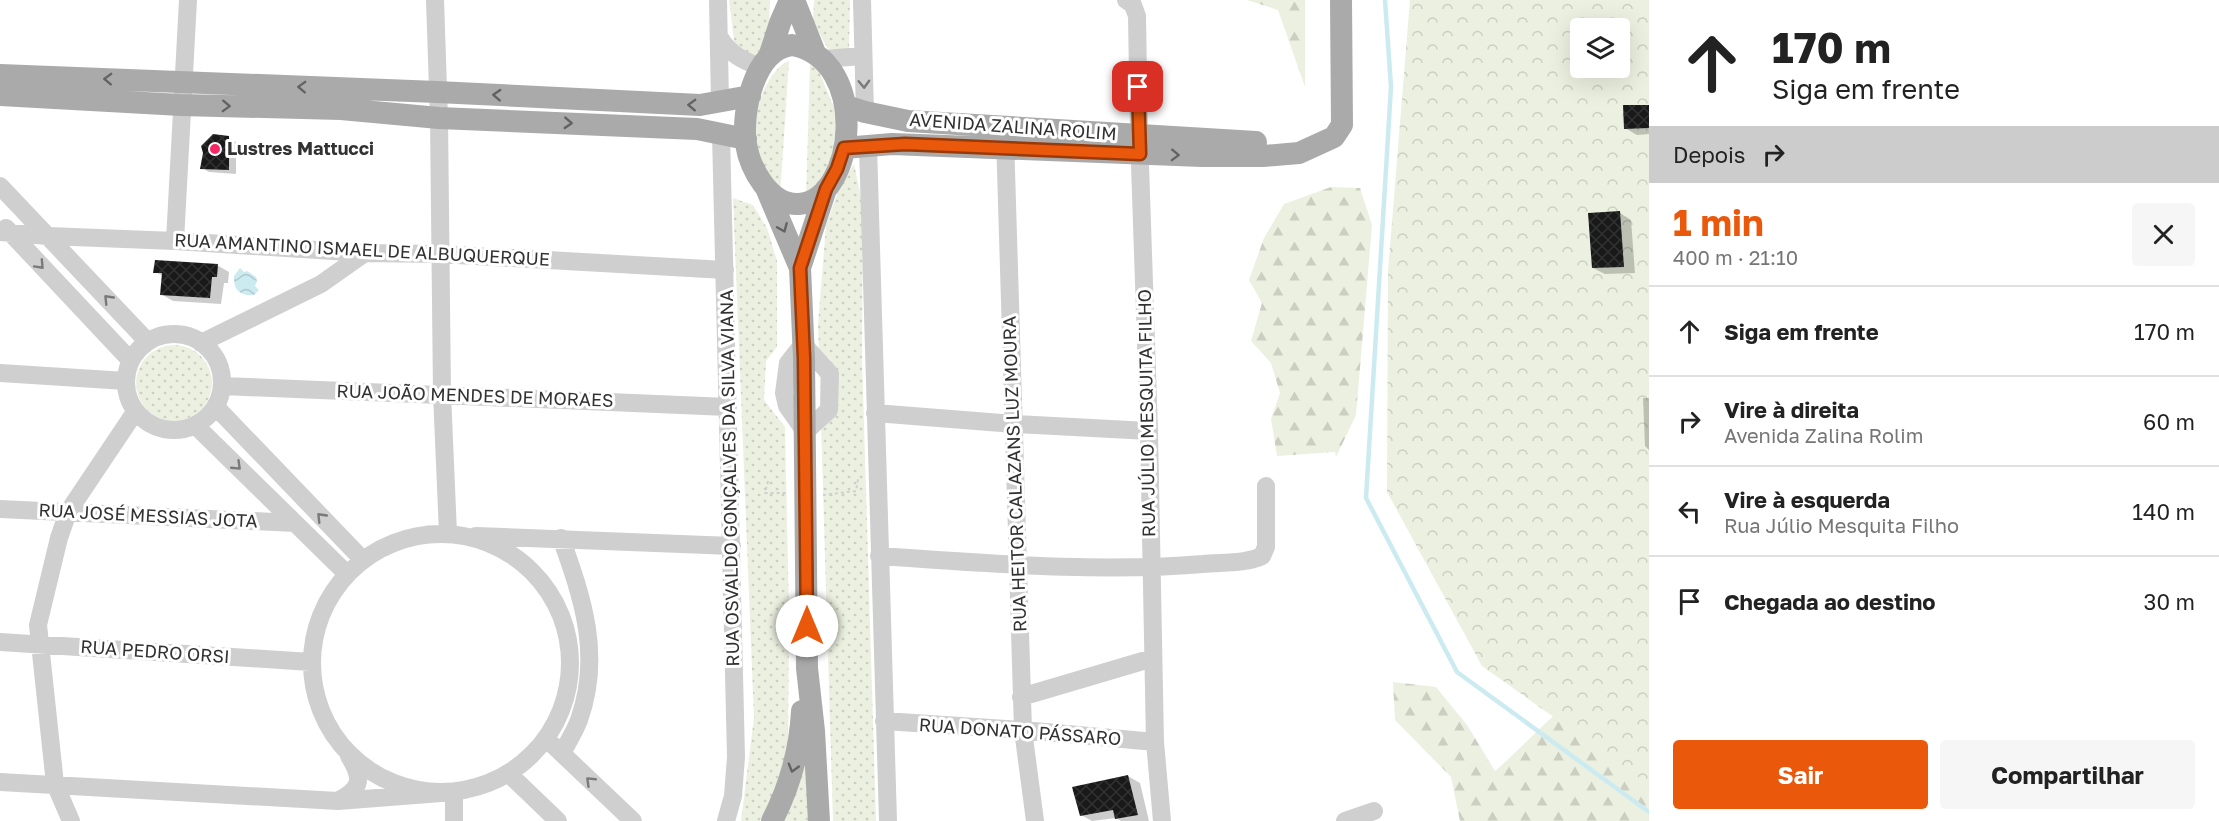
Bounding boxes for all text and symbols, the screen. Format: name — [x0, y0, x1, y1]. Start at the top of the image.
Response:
map controls — [1570, 18, 1630, 78]
button: layers — [1570, 18, 1630, 78]
text: 170 m — [1772, 22, 1891, 72]
icon: ahead — [1673, 24, 1751, 102]
pin — [1112, 61, 1163, 112]
icon: arrive — [1121, 70, 1154, 103]
one-way arrow — [103, 73, 112, 86]
text: Siga em frente — [1772, 73, 1960, 105]
one-way arrow — [298, 80, 307, 93]
one-way arrow — [858, 80, 870, 89]
one-way arrow — [493, 89, 502, 102]
one-way arrow — [687, 98, 696, 111]
one-way arrow — [222, 100, 231, 112]
street label: AVENIDA ZALINA ROLIM — [909, 108, 1117, 144]
one-way arrow — [563, 117, 572, 130]
place label: Lustres Mattucci — [227, 137, 374, 159]
icon: right — [1757, 138, 1790, 171]
text: Depois — [1673, 141, 1745, 168]
marker: Lustres Mattucci — [208, 142, 222, 156]
one-way arrow — [1170, 149, 1179, 161]
text: 1 min — [1673, 201, 1764, 244]
button: close — [2132, 203, 2195, 266]
one-way arrow — [776, 222, 788, 233]
street label: RUA AMANTINO ISMAEL DE ALBUQUERQUE — [174, 228, 550, 270]
text: 400 m · 21:10 — [1673, 245, 1798, 269]
one-way arrow — [33, 258, 44, 269]
street label: RUA OSVALDO GONÇALVES DA SILVA VIANA — [715, 289, 743, 667]
street label: RUA JÚLIO MESQUITA FILHO — [1133, 289, 1159, 537]
one-way arrow — [104, 296, 115, 306]
icon: ahead — [1673, 315, 1706, 348]
street label: RUA HEITOR CALAZANS LUZ MOURA — [997, 316, 1031, 632]
text: Siga em frente — [1724, 318, 1879, 345]
text: 170 m — [2134, 318, 2195, 345]
street label: RUA JOÃO MENDES DE MORAES — [336, 379, 614, 411]
text: Vire à direita — [1724, 396, 1859, 423]
icon: right — [1673, 405, 1706, 438]
text: 60 m — [2143, 408, 2195, 435]
text: Avenida Zalina Rolim — [1724, 423, 1923, 447]
one-way arrow — [230, 459, 240, 470]
text: Vire à esquerda — [1724, 486, 1890, 513]
icon: left — [1673, 495, 1706, 528]
street label: RUA JOSÉ MESSIAS JOTA — [38, 498, 258, 532]
text: 140 m — [2132, 498, 2195, 525]
text: Rua Júlio Mesquita Filho — [1724, 513, 1959, 537]
one-way arrow — [318, 514, 329, 525]
icon: arrive — [1673, 585, 1706, 618]
text: Chegada ao destino — [1724, 588, 1936, 615]
text: 30 m — [2144, 588, 2195, 615]
position arrow — [775, 594, 839, 658]
street label: RUA PEDRO ORSI — [80, 635, 230, 667]
street label: RUA DONATO PÁSSARO — [918, 713, 1122, 749]
button: Sair — [1673, 740, 1928, 809]
button: Compartilhar — [1940, 740, 2195, 809]
one-way arrow — [788, 762, 800, 772]
one-way arrow — [587, 777, 598, 788]

